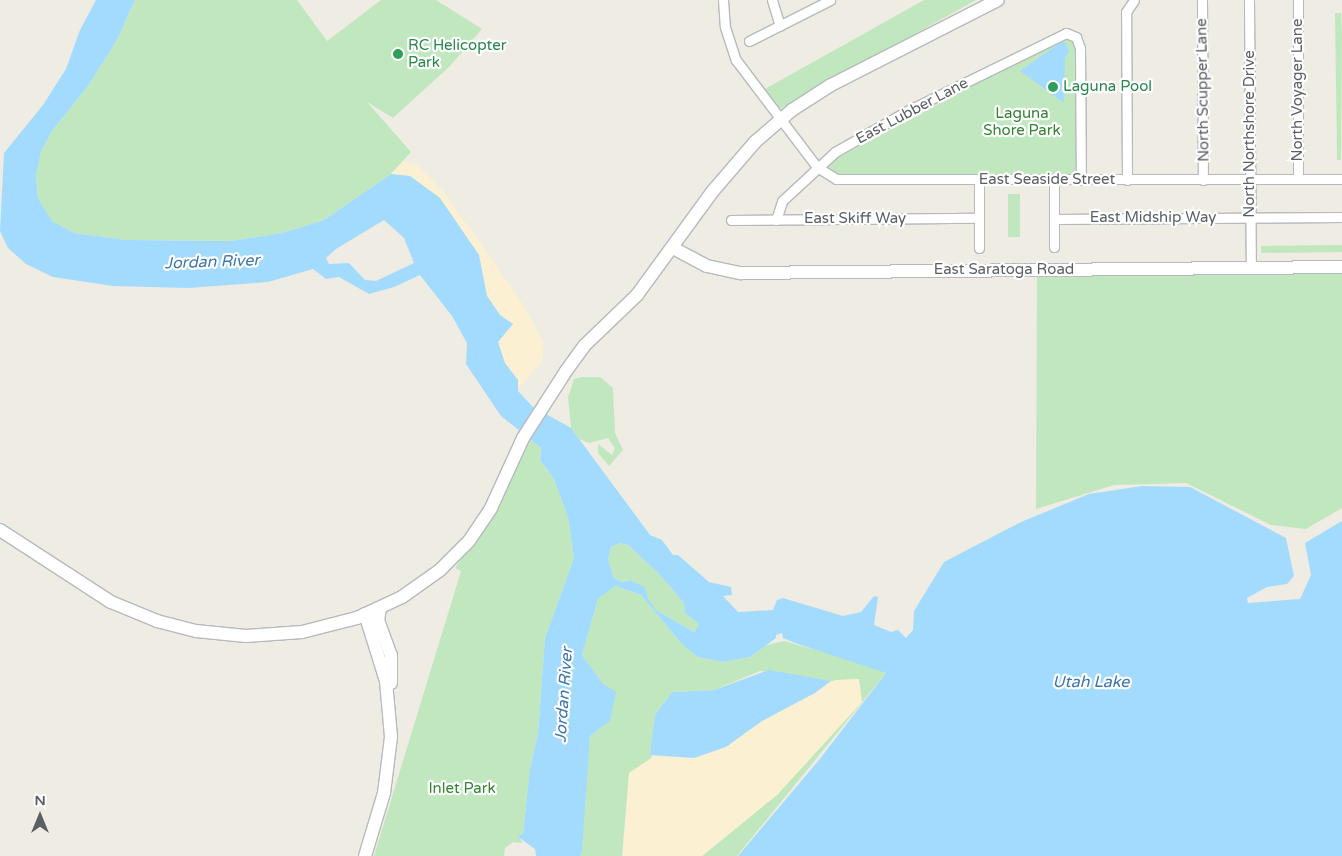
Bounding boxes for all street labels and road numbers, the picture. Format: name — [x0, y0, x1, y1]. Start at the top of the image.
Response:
street label: North Scupper Lane — [1193, 18, 1213, 162]
street label: North Voyager Lane — [1289, 19, 1307, 161]
street label: North Northshore Drive — [1241, 50, 1259, 218]
street label: East Lubber Lane — [853, 74, 971, 148]
street label: East Seaside Street — [979, 171, 1115, 189]
street label: East Midship Way — [1090, 209, 1216, 227]
street label: East Skiff Way — [804, 210, 906, 228]
street label: East Saratoga Road — [934, 261, 1074, 279]

